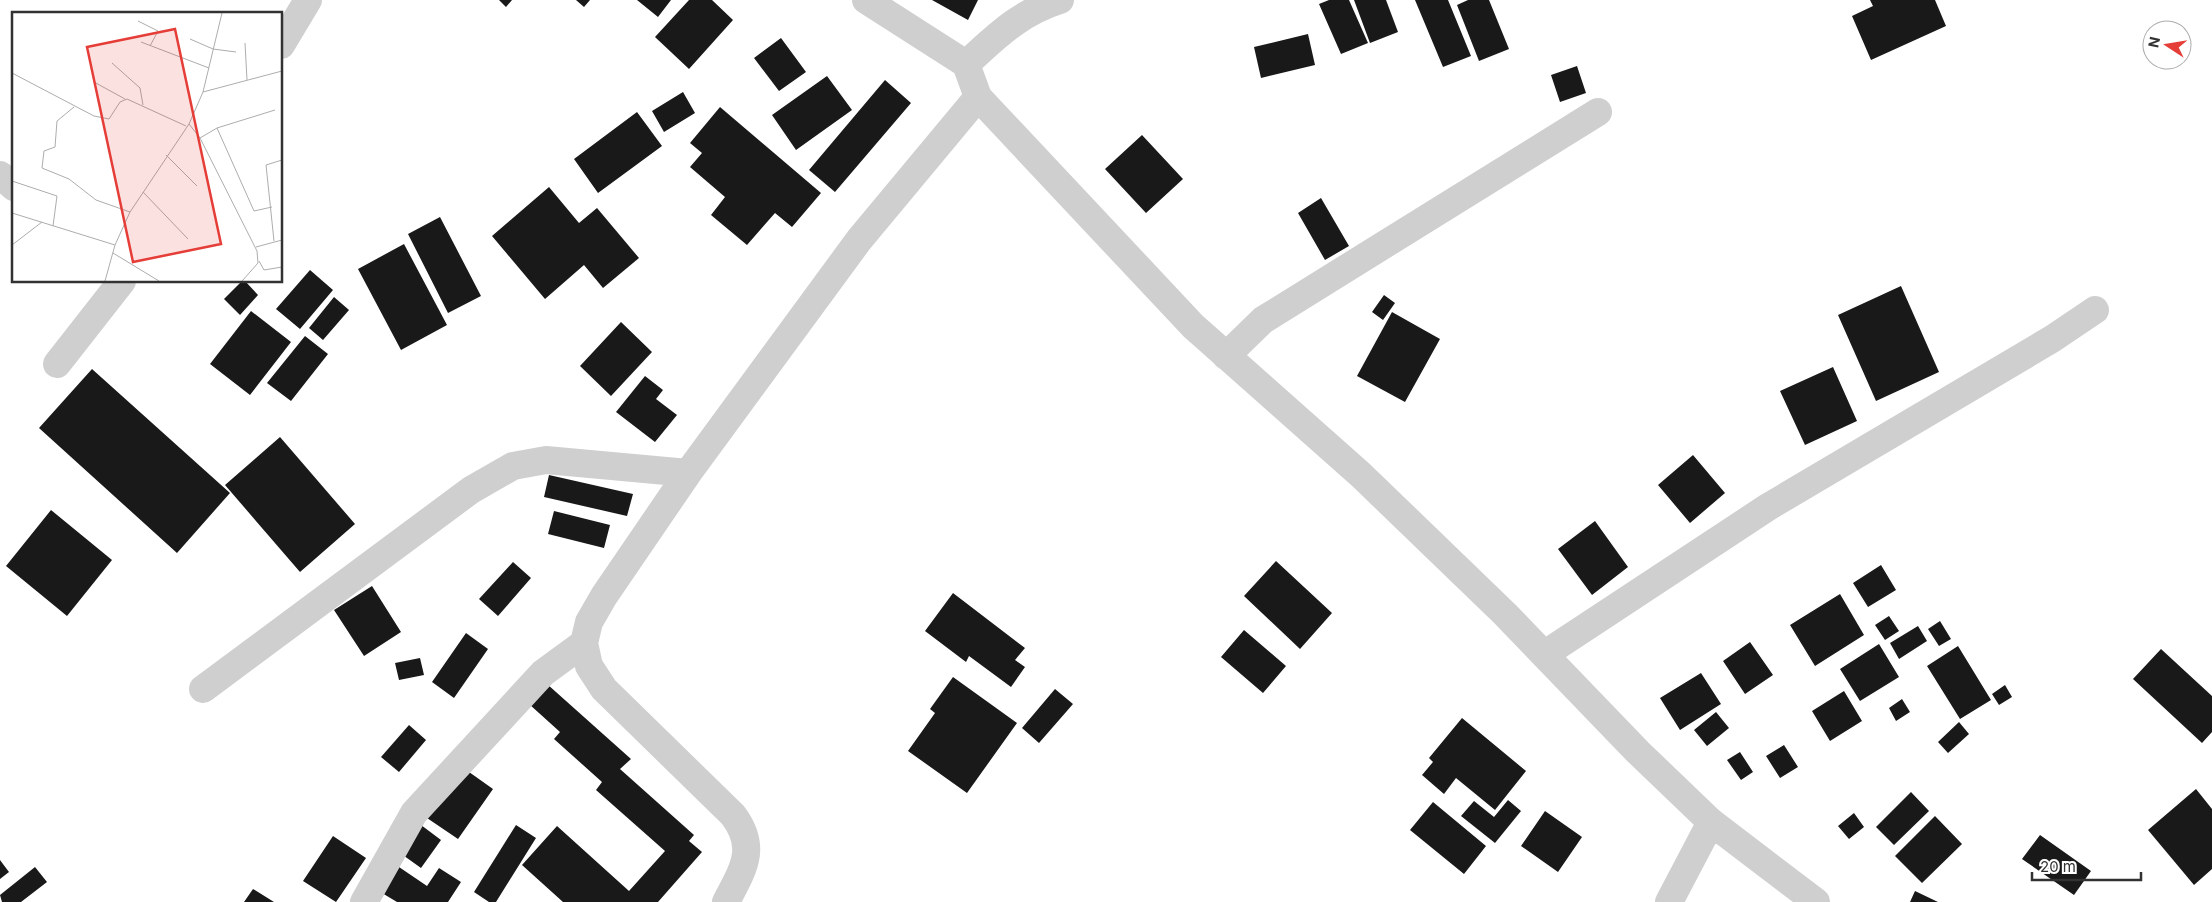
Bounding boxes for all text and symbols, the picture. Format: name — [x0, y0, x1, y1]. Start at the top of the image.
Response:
inset map — [12, 12, 282, 282]
north arrow — [2142, 20, 2192, 70]
text: N — [2144, 35, 2163, 49]
scale bar — [2032, 850, 2141, 882]
text: 20 m — [2040, 857, 2076, 876]

